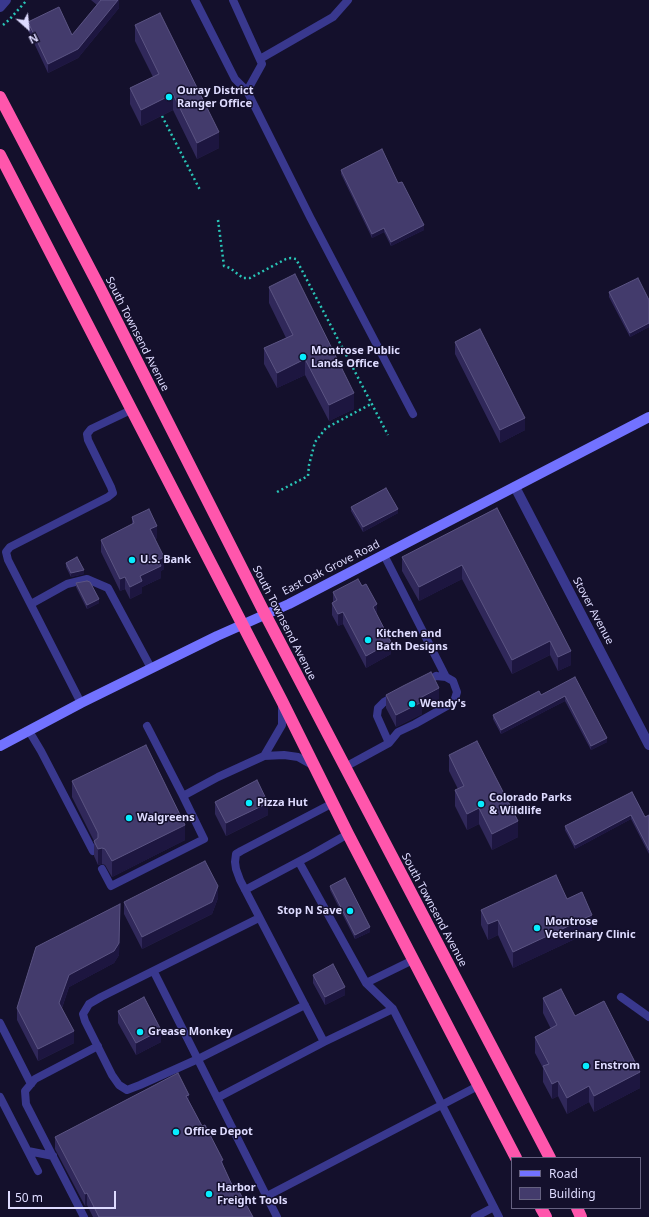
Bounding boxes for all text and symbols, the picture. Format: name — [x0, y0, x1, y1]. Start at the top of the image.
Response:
north arrow — [8, 8, 48, 48]
text: N — [26, 30, 41, 48]
place label: Ouray District Ranger Office — [177, 84, 254, 110]
marker: Ouray District Ranger Office — [164, 92, 174, 102]
street label: South Townsend Avenue — [102, 274, 172, 394]
place label: Montrose Public Lands Office — [311, 344, 400, 370]
marker: Montrose Public Lands Office — [298, 352, 308, 362]
street label: East Oak Grove Road — [280, 538, 382, 598]
place label: U.S. Bank — [140, 553, 191, 567]
marker: U.S. Bank — [127, 555, 137, 565]
street label: South Townsend Avenue — [249, 563, 319, 683]
street label: Stover Avenue — [570, 575, 616, 647]
place label: Kitchen and Bath Designs — [376, 627, 448, 653]
marker: Kitchen and Bath Designs — [363, 635, 373, 645]
place label: Wendy's — [420, 697, 466, 711]
marker: Wendy's — [407, 699, 417, 709]
place label: Colorado Parks & Wildlife — [489, 791, 572, 817]
place label: Pizza Hut — [257, 796, 308, 810]
marker: Pizza Hut — [244, 798, 254, 808]
marker: Colorado Parks & Wildlife — [476, 799, 486, 809]
place label: Walgreens — [137, 811, 195, 825]
marker: Walgreens — [124, 813, 134, 823]
street label: South Townsend Avenue — [398, 851, 470, 969]
place label: Stop N Save — [277, 904, 342, 918]
marker: Stop N Save — [345, 906, 355, 916]
place label: Montrose Veterinary Clinic — [545, 915, 636, 941]
marker: Montrose Veterinary Clinic — [532, 923, 542, 933]
place label: Grease Monkey — [148, 1025, 233, 1039]
marker: Grease Monkey — [135, 1027, 145, 1037]
place label: Enstrom — [594, 1059, 640, 1073]
marker: Enstrom — [581, 1061, 591, 1071]
place label: Office Depot — [184, 1125, 253, 1139]
marker: Office Depot — [171, 1127, 181, 1137]
legend — [511, 1157, 641, 1209]
text: Road — [549, 1165, 578, 1182]
place label: Harbor Freight Tools — [217, 1181, 287, 1207]
scale bar — [10, 1183, 118, 1209]
text: Building — [549, 1185, 596, 1202]
text: 50 m — [15, 1189, 43, 1206]
marker: Harbor Freight Tools — [204, 1189, 214, 1199]

